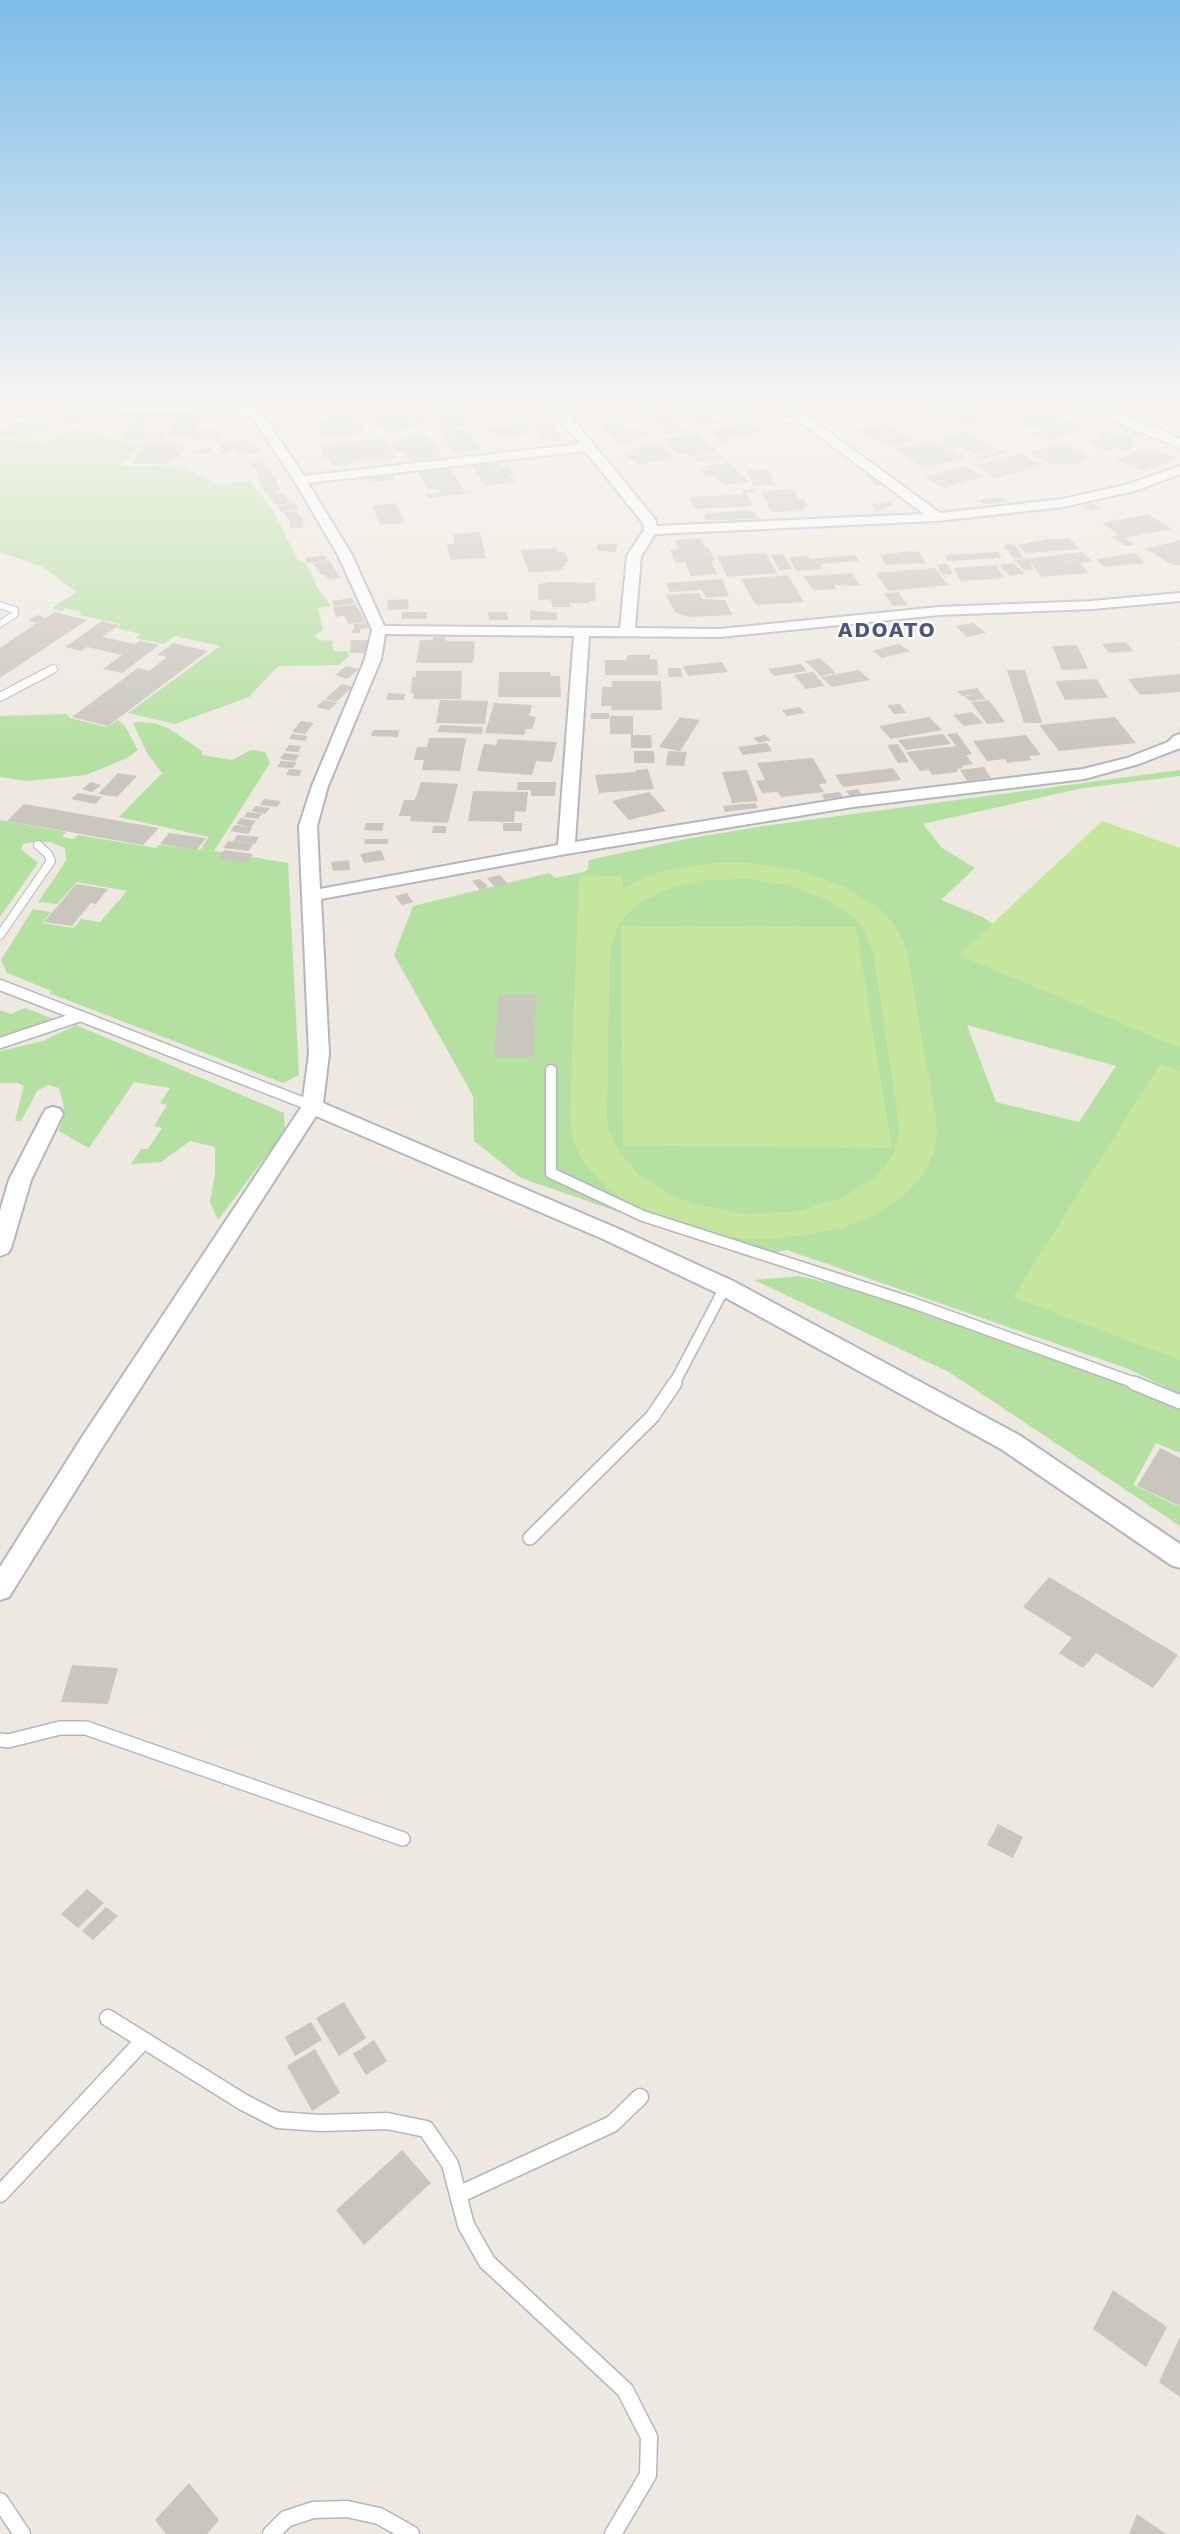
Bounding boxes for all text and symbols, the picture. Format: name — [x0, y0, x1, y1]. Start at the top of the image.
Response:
district label: ADOATO — [838, 618, 936, 644]

